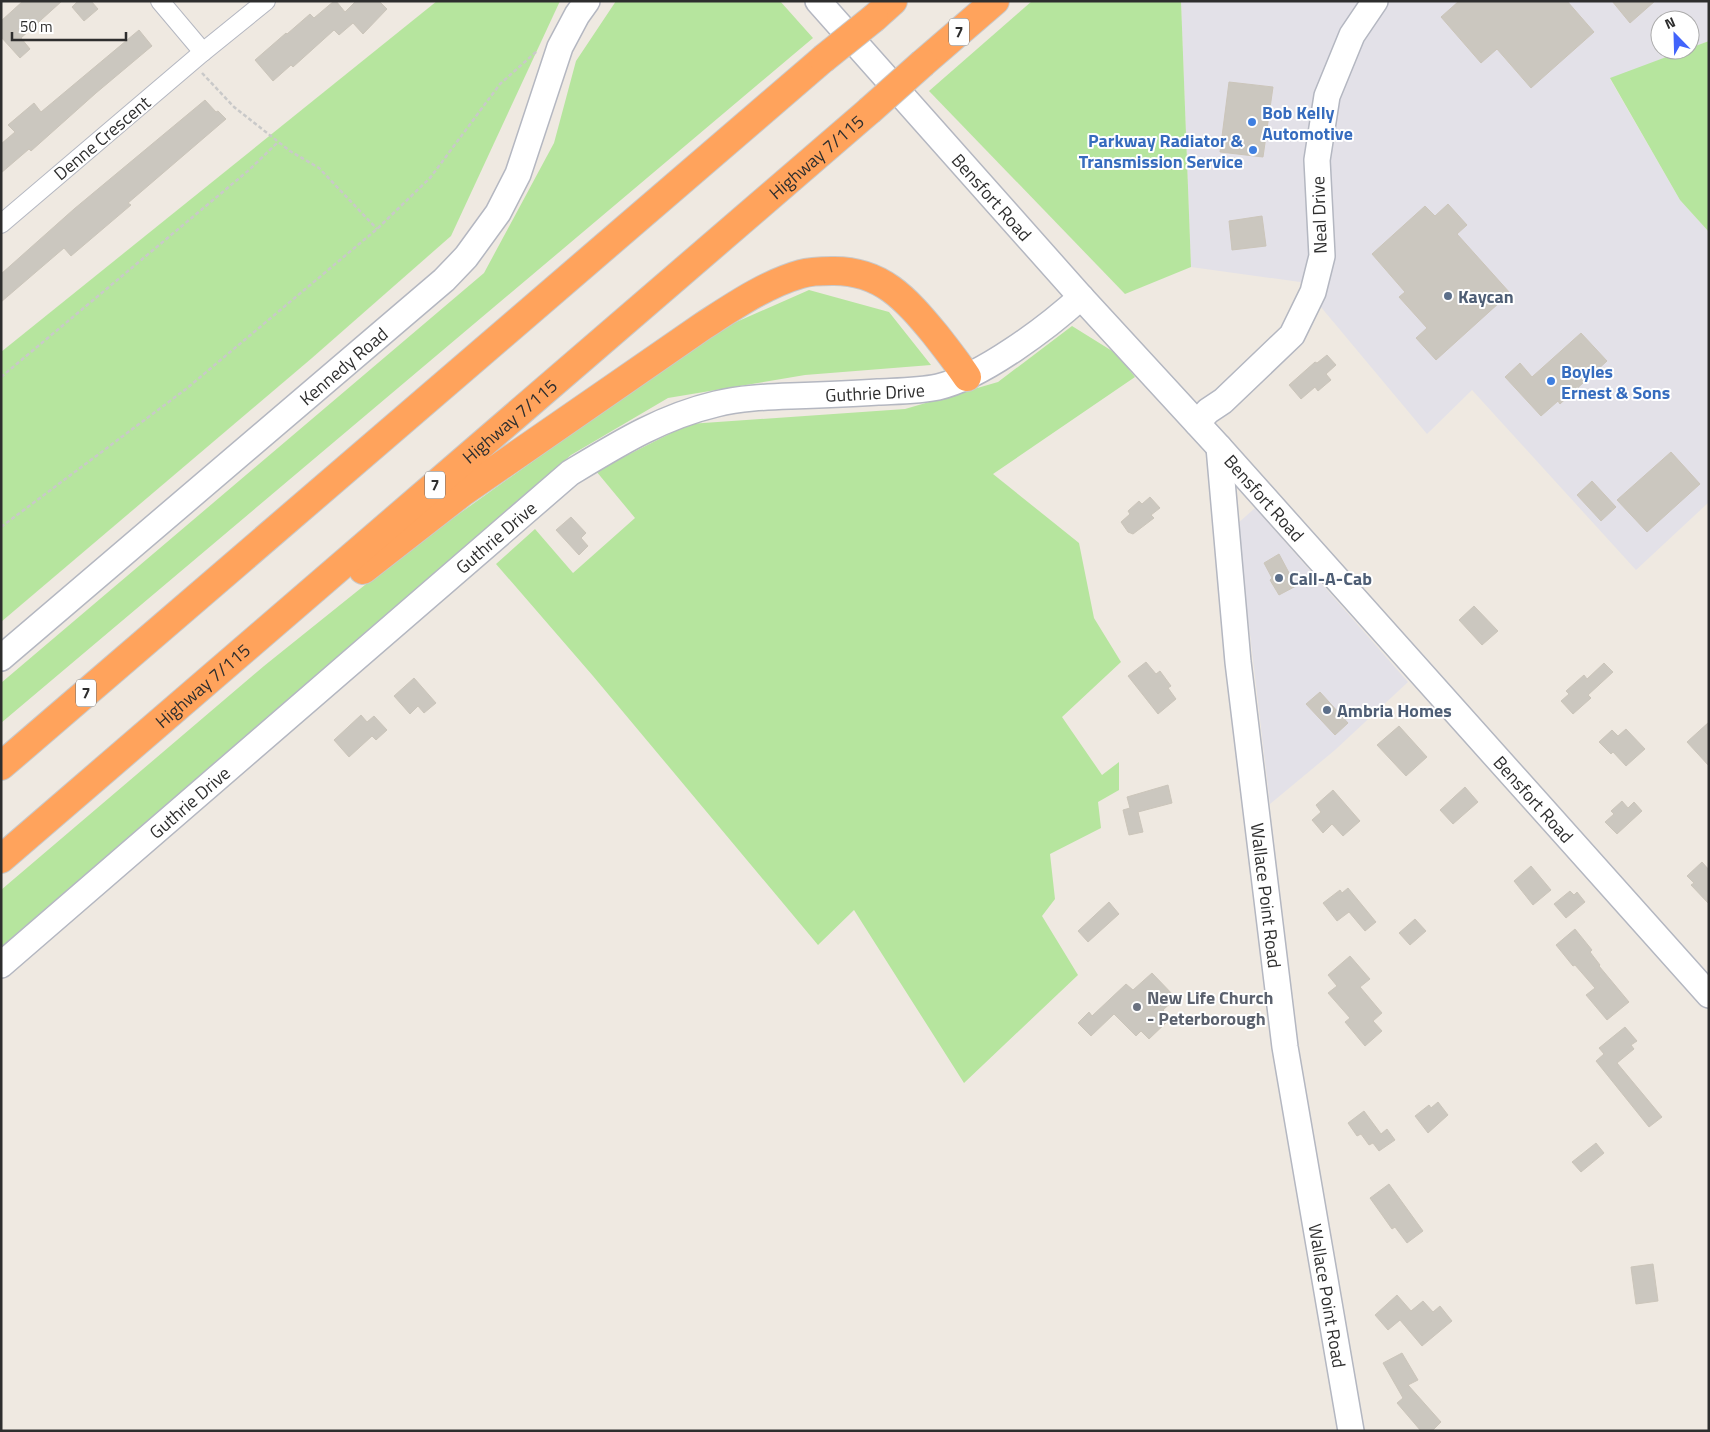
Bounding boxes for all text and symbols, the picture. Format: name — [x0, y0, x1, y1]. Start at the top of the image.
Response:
scale bar — [12, 10, 126, 42]
north arrow — [1650, 10, 1700, 60]
text: N — [1661, 11, 1678, 34]
text: 50 m — [20, 15, 53, 38]
road number: 7 — [949, 18, 969, 46]
street label: Denne Crescent — [48, 89, 157, 187]
place label: Bob Kelly Automotive — [1262, 99, 1353, 147]
street label: Highway 7/115 — [763, 108, 870, 205]
marker: Bob Kelly Automotive — [1246, 116, 1258, 128]
place label: Parkway Radiator & Transmission Service — [1079, 127, 1243, 175]
marker: Parkway Radiator & Transmission Service — [1247, 144, 1259, 156]
street label: Bensfort Road — [946, 147, 1038, 247]
street label: Neal Drive — [1304, 176, 1334, 254]
place label: Kaycan — [1458, 283, 1514, 310]
marker: Kaycan — [1442, 290, 1454, 302]
street label: Kennedy Road — [293, 320, 393, 411]
place label: Boyles Ernest & Sons — [1561, 358, 1670, 406]
street label: Highway 7/115 — [456, 372, 563, 470]
marker: Boyles Ernest & Sons — [1545, 375, 1557, 387]
street label: Guthrie Drive — [825, 376, 926, 408]
street label: Bensfort Road — [1218, 448, 1311, 548]
road number: 7 — [425, 472, 445, 498]
street label: Guthrie Drive — [449, 495, 542, 580]
place label: Call-A-Cab — [1289, 565, 1372, 592]
marker: Call-A-Cab — [1273, 572, 1285, 584]
street label: Highway 7/115 — [149, 637, 256, 734]
road number: 7 — [76, 680, 96, 706]
place label: Ambria Homes — [1337, 697, 1452, 724]
marker: Ambria Homes — [1321, 704, 1333, 716]
street label: Bensfort Road — [1487, 749, 1580, 849]
street label: Guthrie Drive — [143, 759, 236, 845]
street label: Wallace Point Road — [1244, 821, 1289, 969]
place label: New Life Church - Peterborough — [1147, 984, 1273, 1032]
marker: New Life Church - Peterborough — [1131, 1001, 1143, 1013]
street label: Wallace Point Road — [1302, 1221, 1353, 1370]

